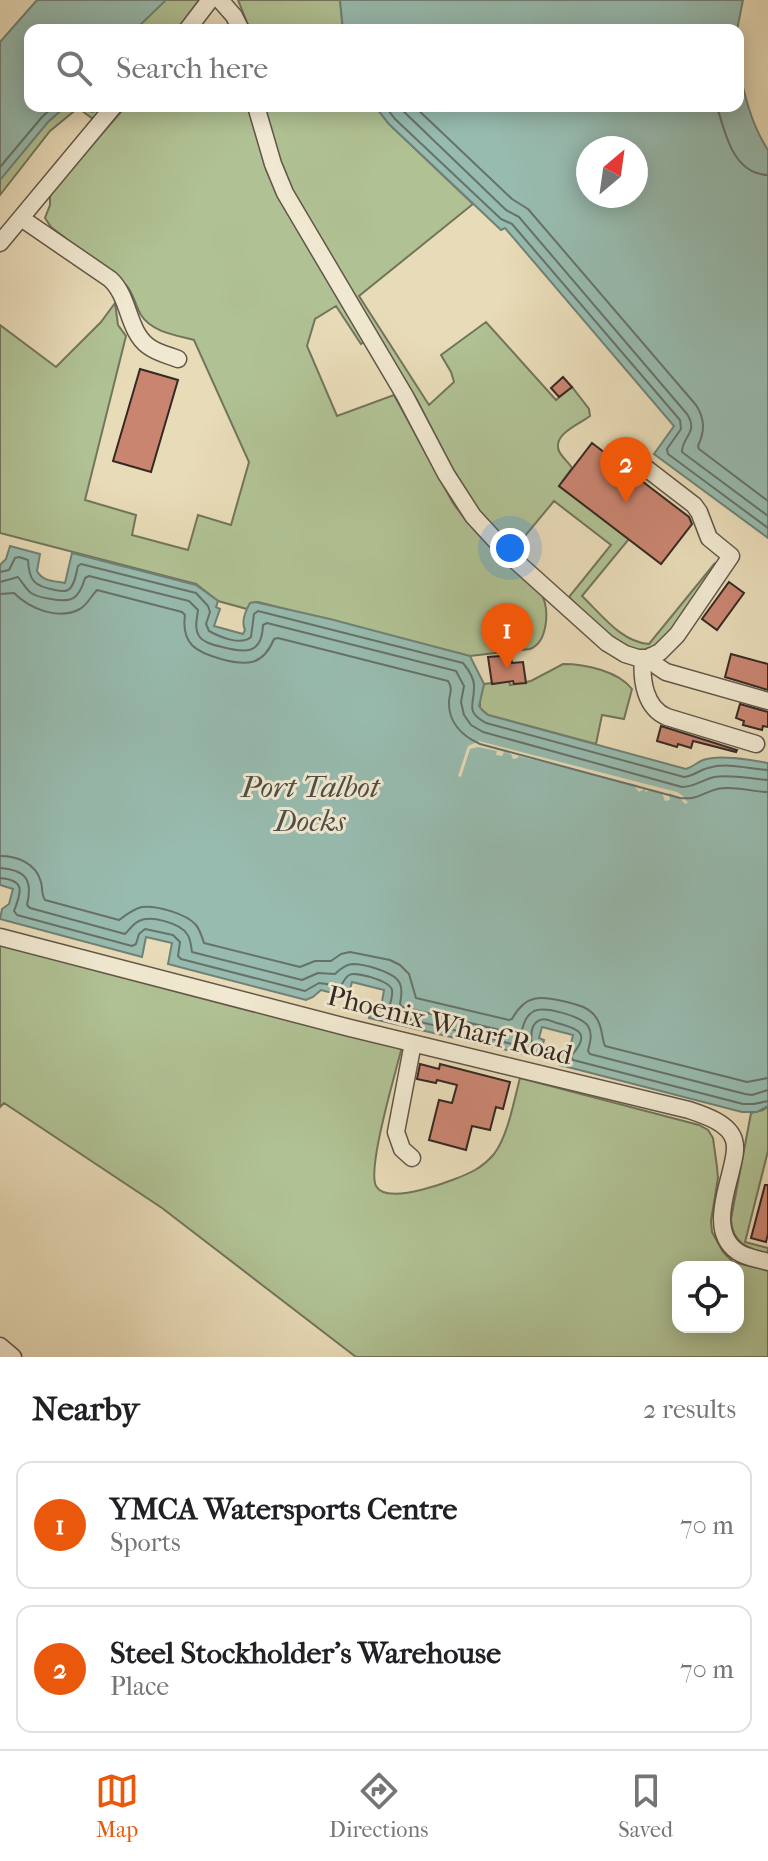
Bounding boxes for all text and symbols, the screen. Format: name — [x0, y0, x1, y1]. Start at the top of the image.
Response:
search box — [24, 24, 744, 112]
icon: search — [52, 46, 96, 90]
text: Search here — [116, 51, 268, 86]
north arrow — [576, 136, 648, 208]
pin: 2 — [600, 437, 652, 503]
your location — [490, 528, 530, 568]
pin: 1 — [481, 603, 533, 669]
water label: Port Talbot Docks — [239, 770, 381, 839]
street label: Phoenix Wharf Road — [324, 979, 577, 1072]
map controls — [672, 1261, 744, 1333]
button: locate — [672, 1261, 744, 1333]
text: Nearby — [32, 1389, 139, 1429]
text: 2 results — [643, 1394, 736, 1425]
text: YMCA Watersports Centre — [110, 1492, 457, 1527]
text: 1 — [55, 1510, 65, 1541]
text: 70 m — [680, 1510, 734, 1541]
text: Sports — [110, 1527, 181, 1558]
text: Steel Stockholder's Warehouse — [110, 1636, 501, 1671]
text: 2 — [53, 1654, 67, 1685]
text: 70 m — [680, 1654, 734, 1685]
text: Place — [110, 1671, 169, 1702]
tab: Map — [95, 1769, 139, 1843]
tab: Directions — [329, 1769, 428, 1843]
tab: Saved — [618, 1769, 673, 1843]

